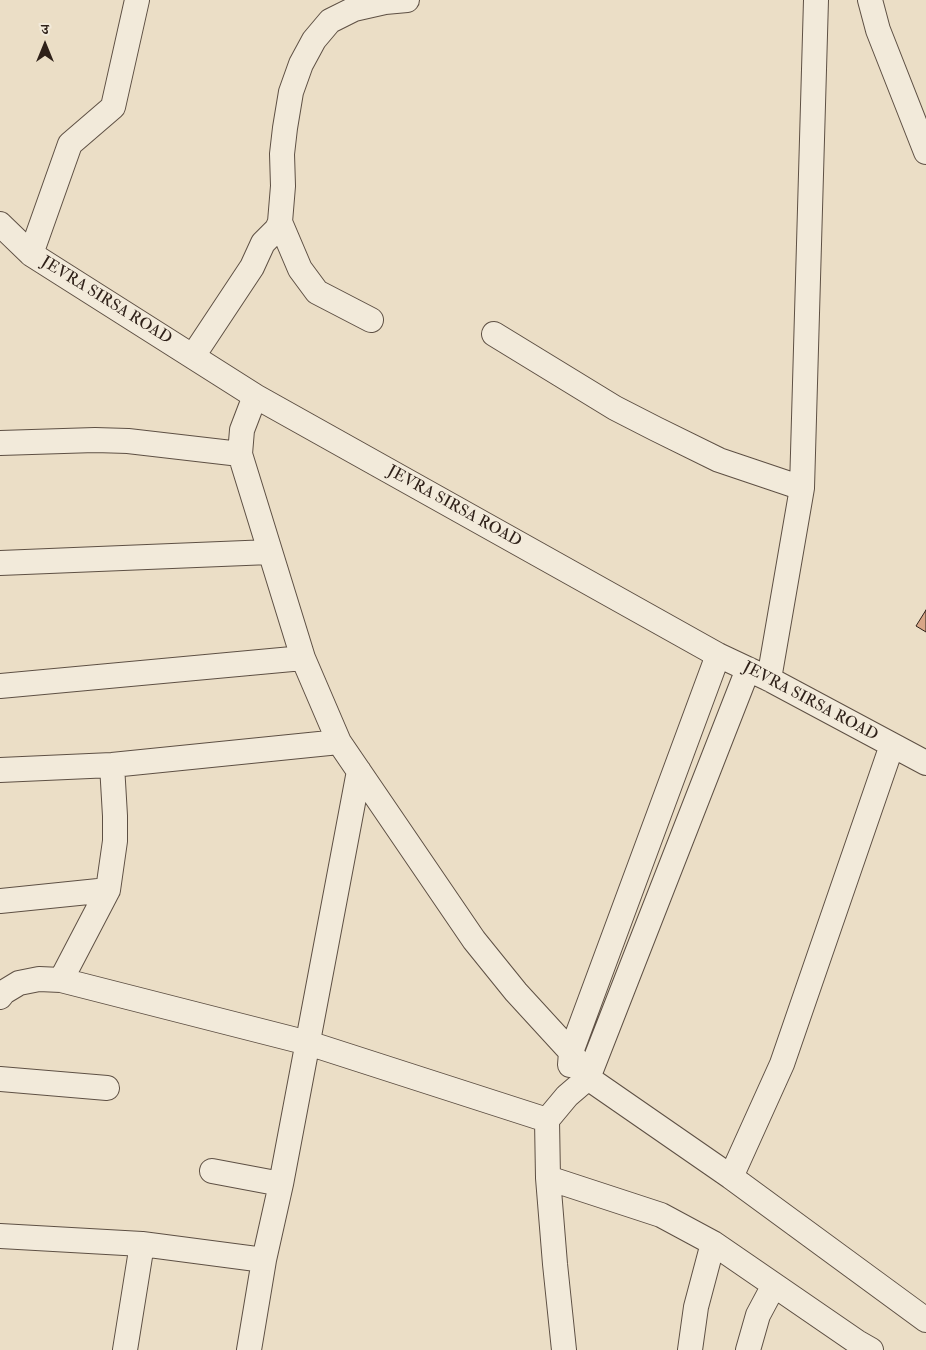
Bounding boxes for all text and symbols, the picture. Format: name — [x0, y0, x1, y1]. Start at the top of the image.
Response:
north arrow — [20, 20, 70, 70]
text: उ — [41, 21, 49, 38]
street label: JEVRA SIRSA ROAD — [37, 253, 175, 349]
street label: JEVRA SIRSA ROAD — [383, 462, 525, 552]
street label: JEVRA SIRSA ROAD — [739, 658, 881, 746]

